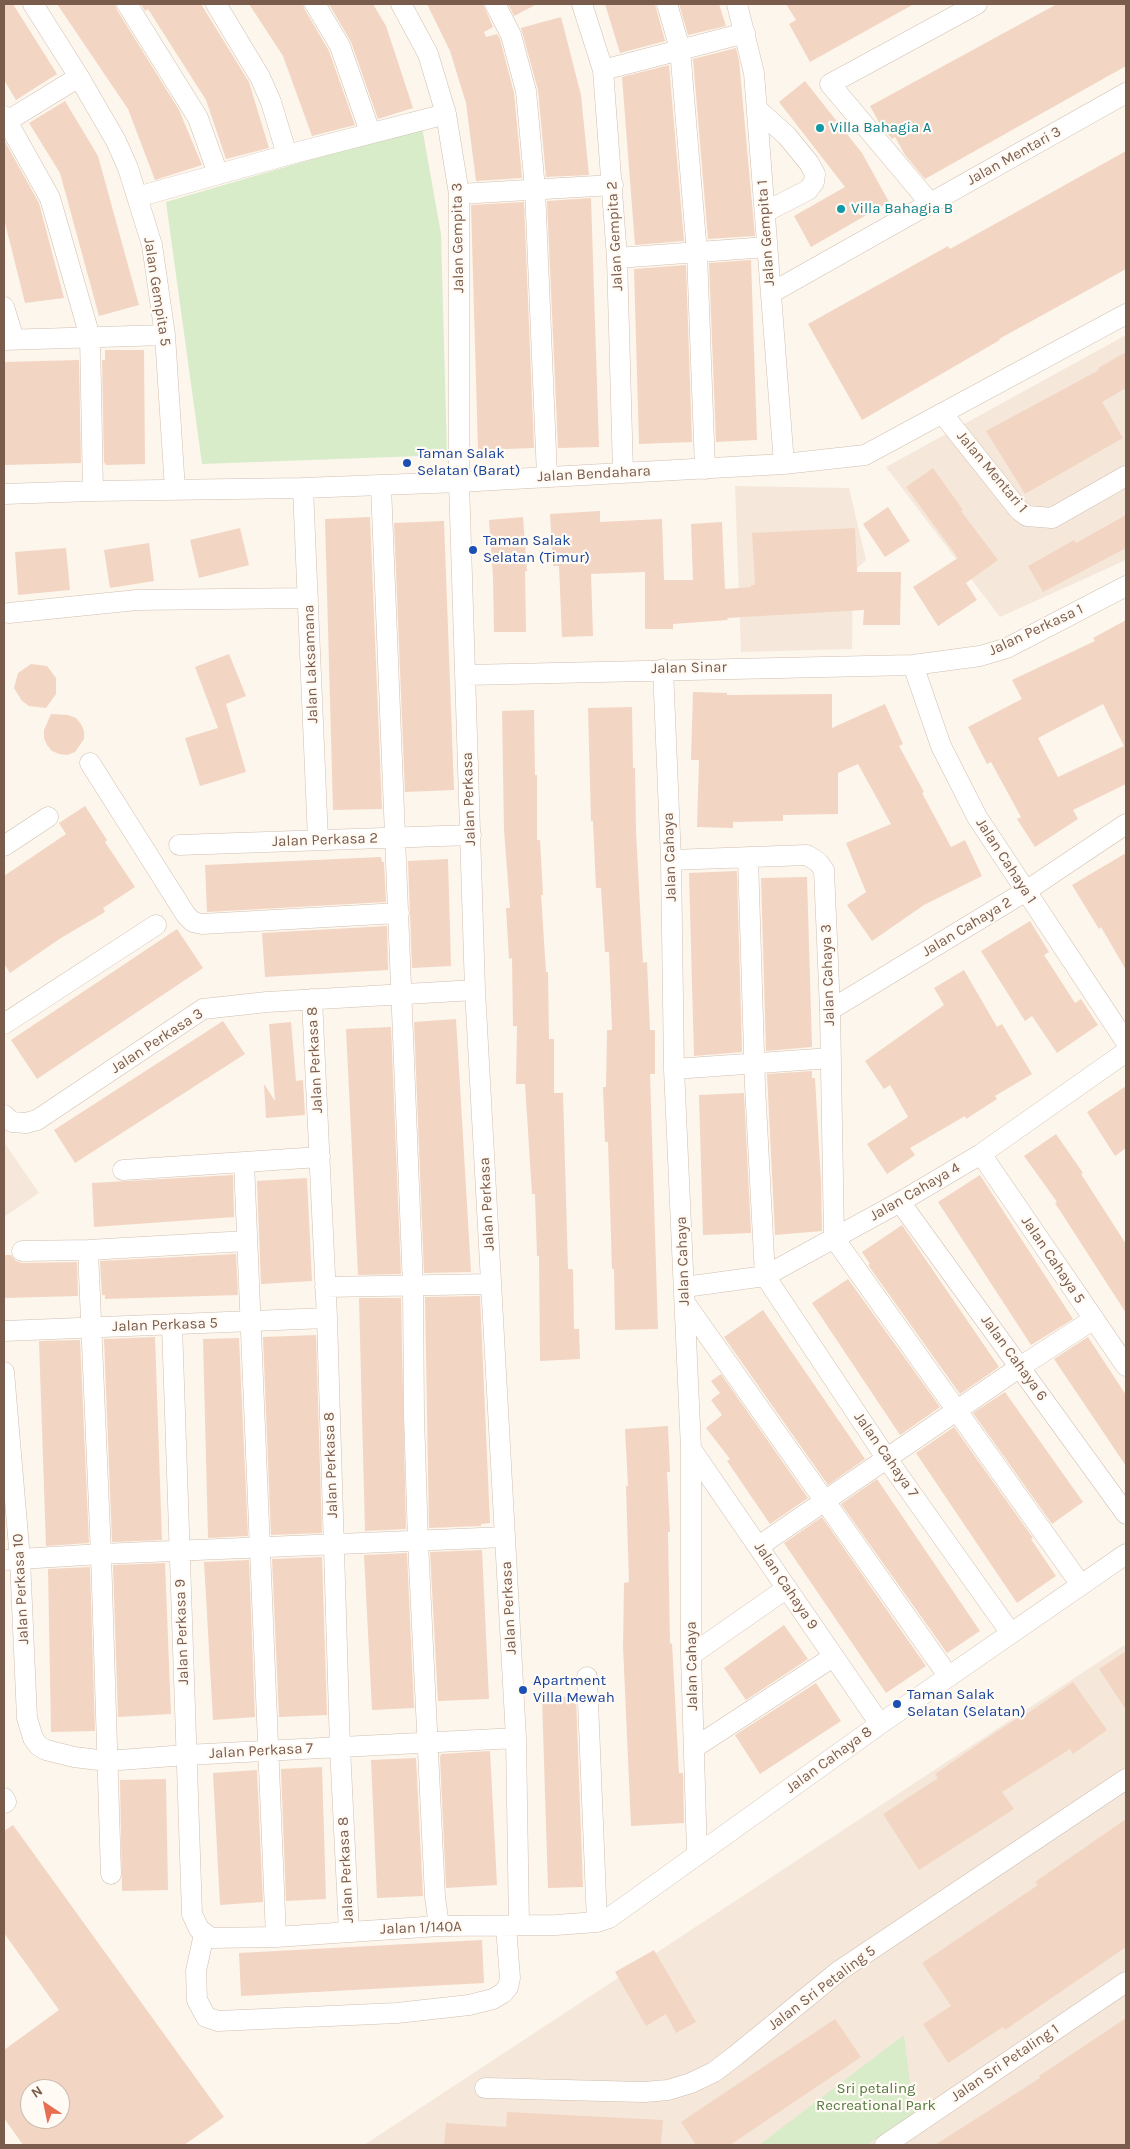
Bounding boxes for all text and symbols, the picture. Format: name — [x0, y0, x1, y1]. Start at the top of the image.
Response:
place label: Villa Bahagia A — [830, 119, 931, 137]
marker: Villa Bahagia A — [814, 122, 826, 134]
street label: Jalan Mentari 3 — [964, 123, 1064, 189]
street label: Jalan Gempita 1 — [753, 179, 779, 287]
street label: Jalan Gempita 2 — [603, 181, 627, 291]
street label: Jalan Gempita 3 — [448, 183, 468, 293]
place label: Villa Bahagia B — [851, 200, 953, 218]
marker: Villa Bahagia B — [835, 203, 847, 215]
street label: Jalan Gempita 5 — [140, 236, 174, 348]
street label: Jalan Mentari 1 — [953, 427, 1031, 517]
place label: Taman Salak Selatan (Barat) — [417, 445, 520, 480]
marker: Taman Salak Selatan (Barat) — [401, 457, 413, 469]
street label: Jalan Bendahara — [537, 462, 651, 486]
place label: Taman Salak Selatan (Timur) — [483, 532, 590, 567]
marker: Taman Salak Selatan (Timur) — [467, 544, 479, 556]
street label: Jalan Perkasa 1 — [986, 600, 1086, 660]
street label: Jalan Laksamana — [300, 604, 322, 724]
street label: Jalan Sinar — [651, 658, 727, 678]
street label: Jalan Perkasa — [458, 752, 480, 846]
street label: Jalan Cahaya — [659, 812, 681, 902]
street label: Jalan Cahaya 1 — [972, 815, 1040, 907]
street label: Jalan Perkasa 2 — [272, 829, 378, 851]
street label: Jalan Cahaya 2 — [919, 893, 1015, 961]
street label: Jalan Cahaya 3 — [817, 924, 839, 1026]
street label: Jalan Perkasa 3 — [108, 1005, 206, 1077]
street label: Jalan Perkasa 8 — [303, 1006, 327, 1114]
street label: Jalan Perkasa — [476, 1157, 498, 1251]
street label: Jalan Cahaya 4 — [867, 1159, 963, 1225]
street label: Jalan Cahaya 5 — [1017, 1213, 1089, 1307]
street label: Jalan Cahaya — [672, 1216, 694, 1306]
street label: Jalan Cahaya 6 — [977, 1312, 1051, 1404]
street label: Jalan Perkasa 5 — [112, 1314, 218, 1336]
street label: Jalan Cahaya 7 — [850, 1409, 922, 1501]
street label: Jalan Perkasa 8 — [320, 1411, 342, 1519]
street label: Jalan Perkasa 10 — [9, 1533, 33, 1645]
street label: Jalan Cahaya 9 — [750, 1539, 822, 1633]
street label: Jalan Perkasa — [498, 1561, 520, 1655]
street label: Jalan Perkasa 9 — [171, 1579, 193, 1685]
street label: Jalan Cahaya — [682, 1621, 702, 1711]
place label: Apartment Villa Mewah — [533, 1672, 615, 1707]
marker: Apartment Villa Mewah — [517, 1684, 529, 1696]
place label: Taman Salak Selatan (Selatan) — [907, 1686, 1026, 1721]
marker: Taman Salak Selatan (Selatan) — [891, 1698, 903, 1710]
street label: Jalan Cahaya 8 — [782, 1723, 876, 1797]
street label: Jalan Perkasa 7 — [208, 1739, 314, 1763]
street label: Jalan Perkasa 8 — [334, 1816, 358, 1924]
street label: Jalan 1/140A — [380, 1918, 462, 1938]
street label: Jalan Sri Petaling 5 — [765, 1942, 879, 2034]
street label: Jalan Sri Petaling 1 — [948, 2020, 1062, 2106]
north arrow — [20, 2079, 70, 2129]
park label: Sri petaling Recreational Park — [816, 2080, 936, 2115]
text: N — [28, 2082, 46, 2102]

